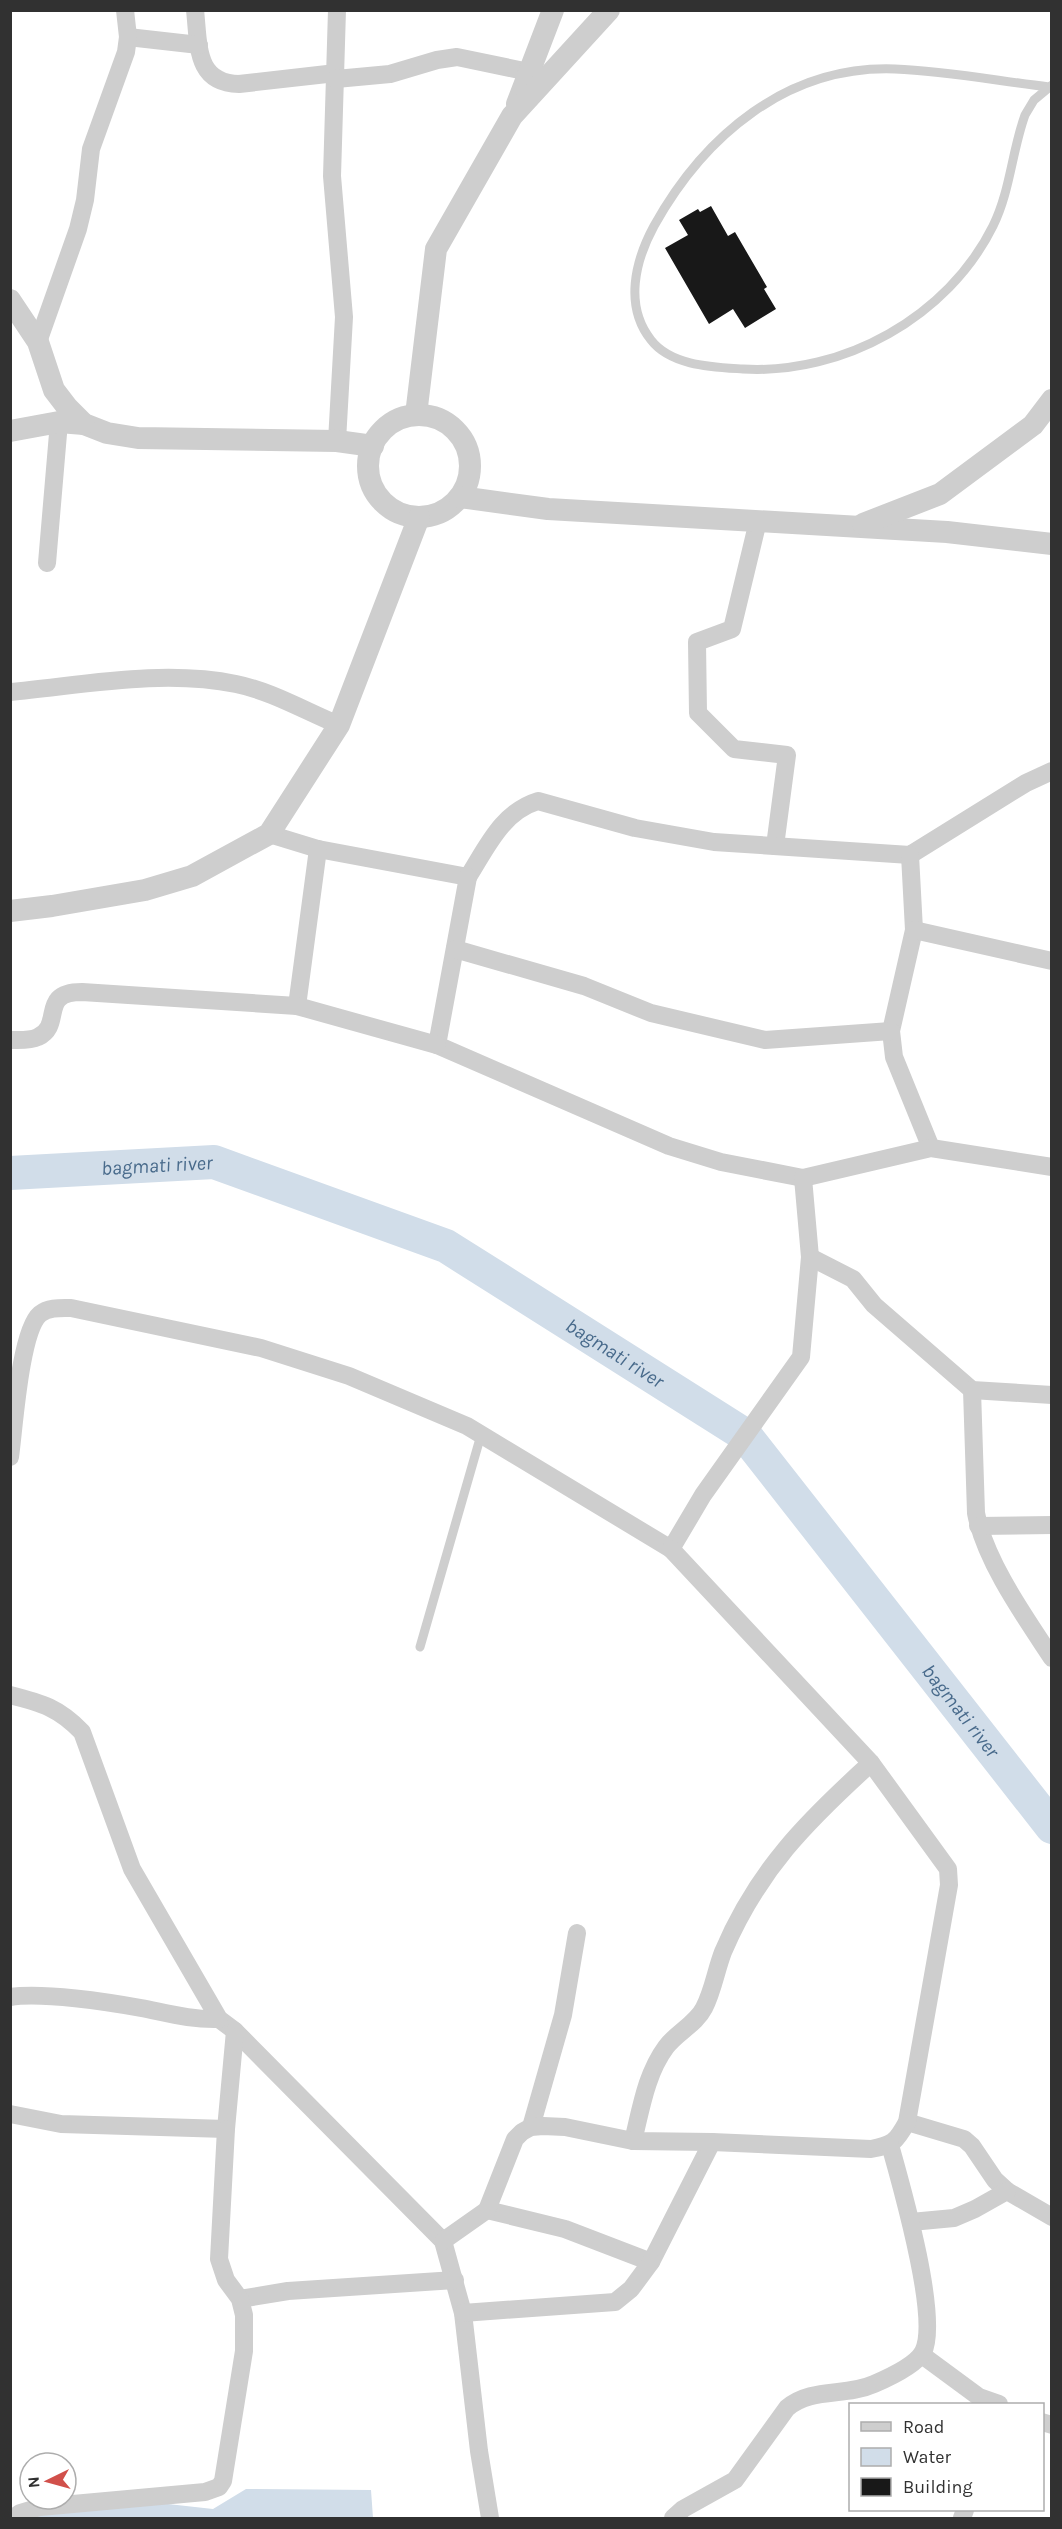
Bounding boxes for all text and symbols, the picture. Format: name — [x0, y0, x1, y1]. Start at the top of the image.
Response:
water label: bagmati river — [100, 1151, 214, 1180]
water label: bagmati river — [561, 1314, 669, 1393]
water label: bagmati river — [917, 1660, 1005, 1763]
legend — [849, 2403, 1044, 2511]
text: Road — [903, 2416, 944, 2438]
text: Water — [903, 2446, 951, 2468]
north arrow — [18, 2451, 78, 2511]
text: N — [24, 2476, 44, 2489]
text: Building — [903, 2476, 973, 2498]

